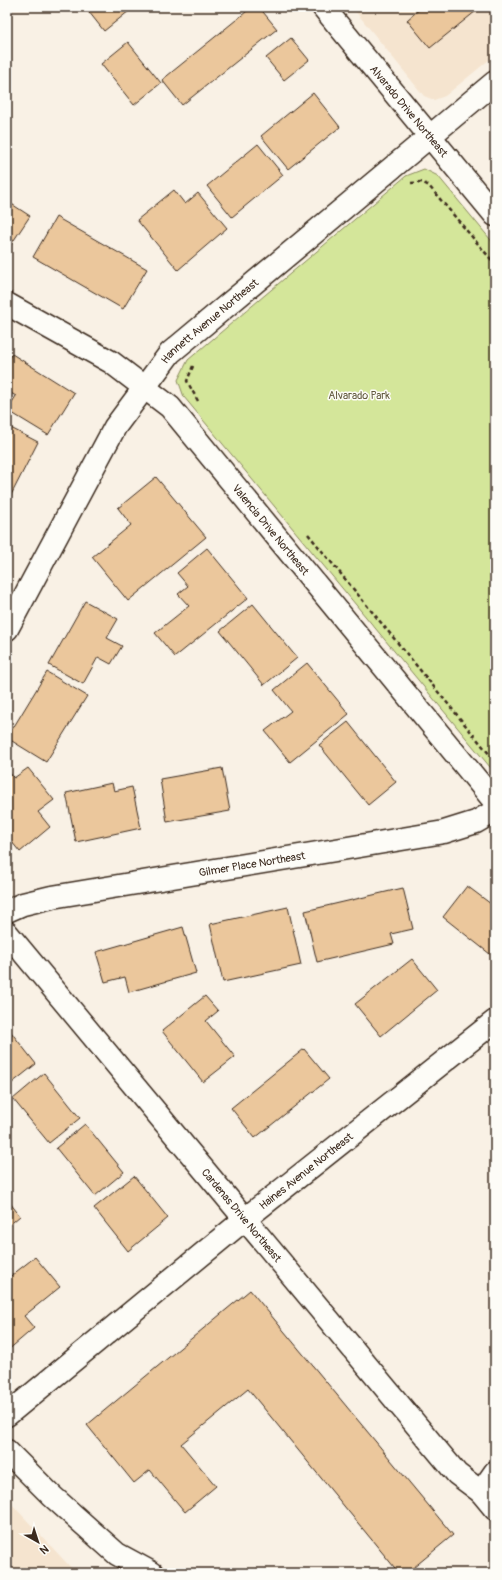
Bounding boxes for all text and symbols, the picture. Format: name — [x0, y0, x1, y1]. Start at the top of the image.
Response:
street label: Alvarado Drive Northeast — [367, 63, 451, 160]
street label: Hannett Avenue Northeast — [158, 275, 261, 366]
park label: Alvarado Park — [328, 389, 390, 402]
street label: Valencia Drive Northeast — [230, 482, 312, 578]
street label: Gilmer Place Northeast — [198, 849, 307, 879]
street label: Haines Avenue Northeast — [256, 1129, 356, 1212]
street label: Cardenas Drive Northeast — [199, 1166, 285, 1265]
north arrow — [18, 1522, 58, 1562]
text: N — [37, 1542, 51, 1557]

